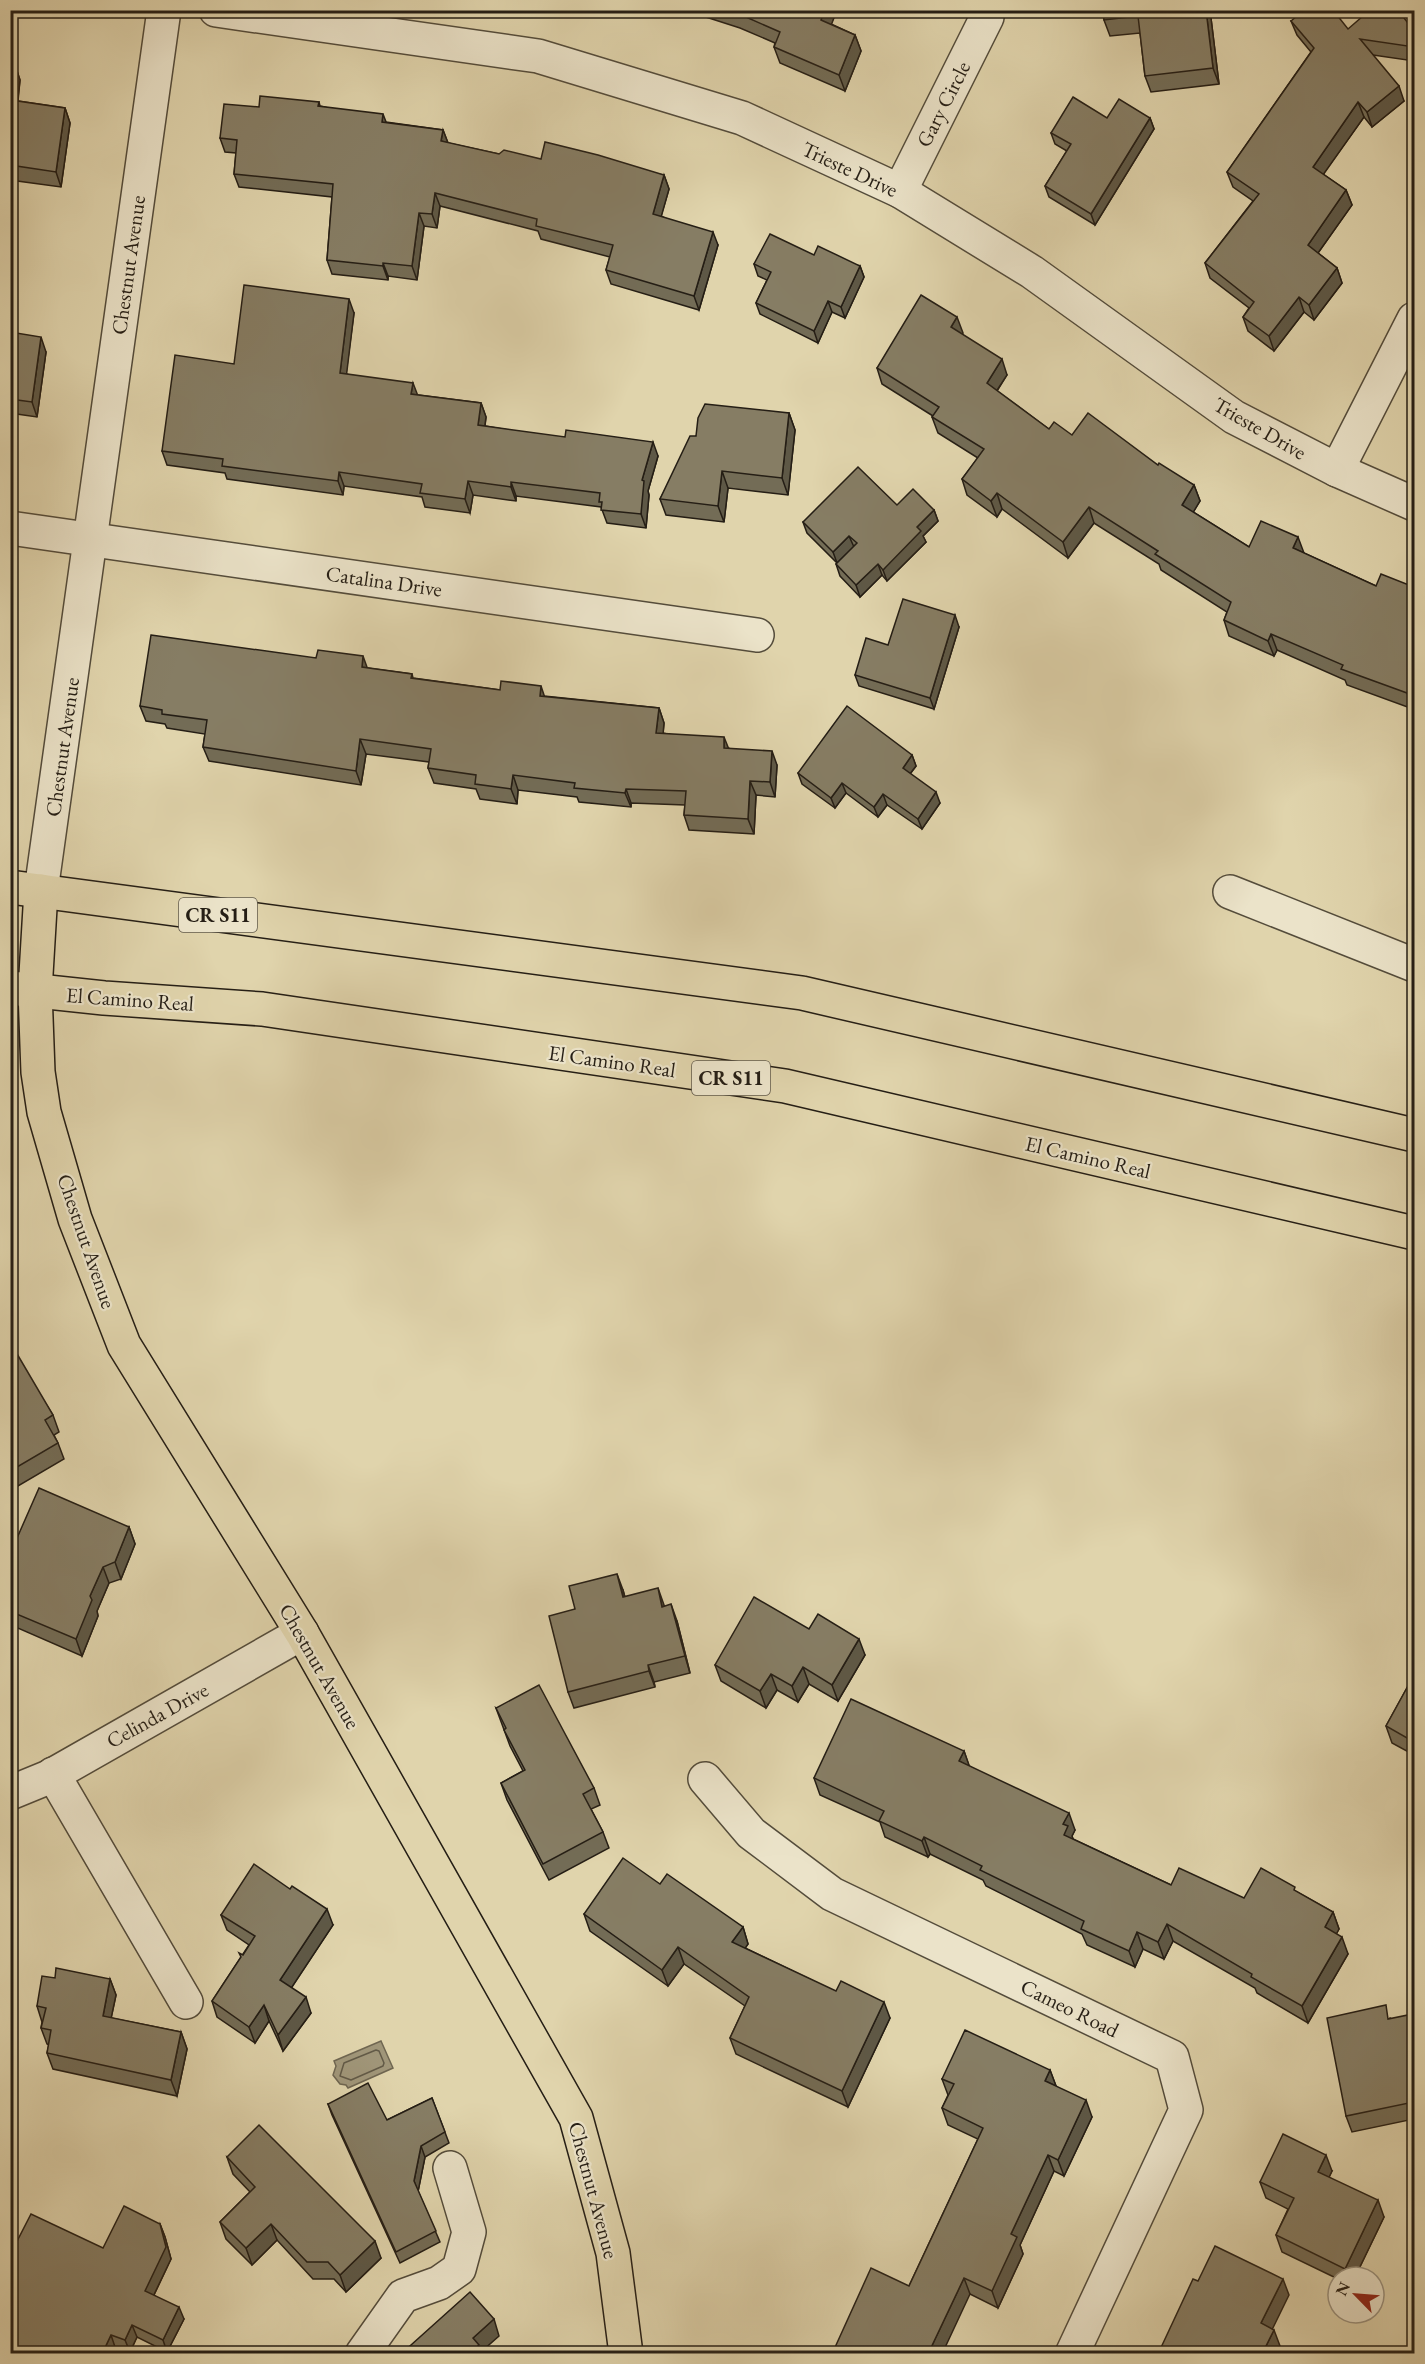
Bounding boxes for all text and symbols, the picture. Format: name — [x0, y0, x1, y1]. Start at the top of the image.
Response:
street label: Gary Circle — [910, 56, 976, 152]
street label: Trieste Drive — [798, 135, 902, 203]
street label: Chestnut Avenue — [105, 194, 151, 336]
street label: Trieste Drive — [1209, 391, 1311, 465]
street label: Catalina Drive — [324, 559, 444, 603]
street label: Chestnut Avenue — [39, 676, 85, 818]
road number: CR S11 — [179, 898, 257, 932]
street label: El Camino Real — [65, 981, 195, 1017]
street label: El Camino Real — [547, 1039, 677, 1083]
road number: CR S11 — [692, 1061, 770, 1095]
street label: El Camino Real — [1023, 1129, 1153, 1185]
street label: Chestnut Avenue — [51, 1170, 123, 1312]
street label: Chestnut Avenue — [273, 1598, 367, 1734]
street label: Celinda Drive — [101, 1676, 213, 1754]
street label: Cameo Road — [1016, 1973, 1124, 2044]
street label: Chestnut Avenue — [563, 2119, 625, 2261]
north arrow — [1326, 2265, 1386, 2325]
text: N — [1331, 2279, 1355, 2299]

